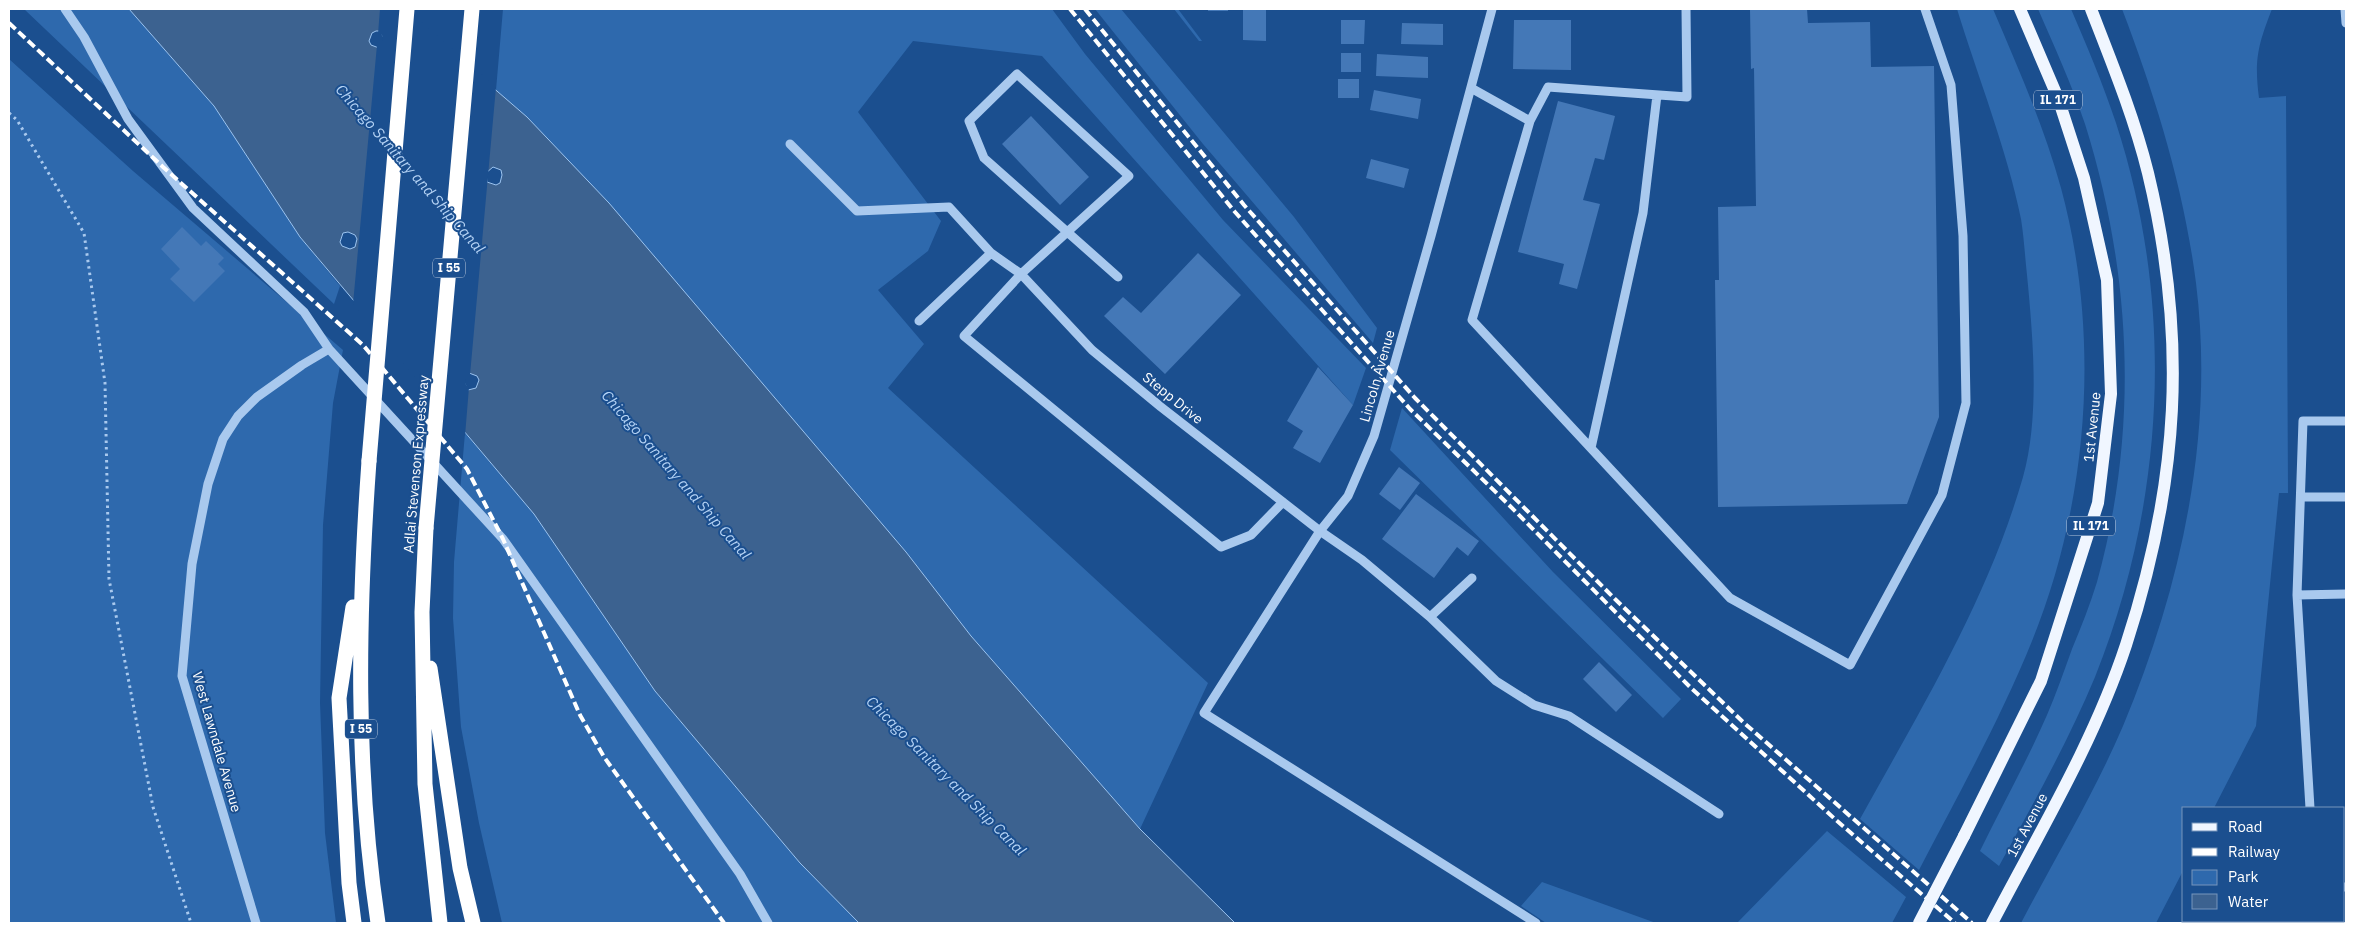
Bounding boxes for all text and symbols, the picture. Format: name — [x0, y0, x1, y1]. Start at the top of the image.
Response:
water label: Chicago Sanitary and Ship Canal — [332, 80, 489, 257]
road number: IL 171 — [2034, 90, 2082, 110]
road number: I 55 — [433, 258, 465, 278]
street label: Lincoln Avenue — [1355, 328, 1399, 424]
street label: Stepp Drive — [1139, 368, 1207, 428]
street label: Adlai Stevenson Expressway — [399, 374, 433, 554]
water label: Chicago Sanitary and Ship Canal — [598, 386, 755, 563]
street label: 1st Avenue — [2079, 391, 2105, 463]
road number: IL 171 — [2067, 516, 2115, 536]
street label: West Lawndale Avenue — [188, 670, 246, 815]
water label: Chicago Sanitary and Ship Canal — [863, 692, 1030, 859]
road number: I 55 — [345, 720, 377, 739]
street label: 1st Avenue — [2003, 790, 2052, 860]
legend — [2182, 807, 2345, 922]
text: Road — [2228, 817, 2263, 836]
text: Railway — [2228, 842, 2281, 861]
text: Park — [2228, 867, 2258, 886]
text: Water — [2228, 892, 2269, 911]

